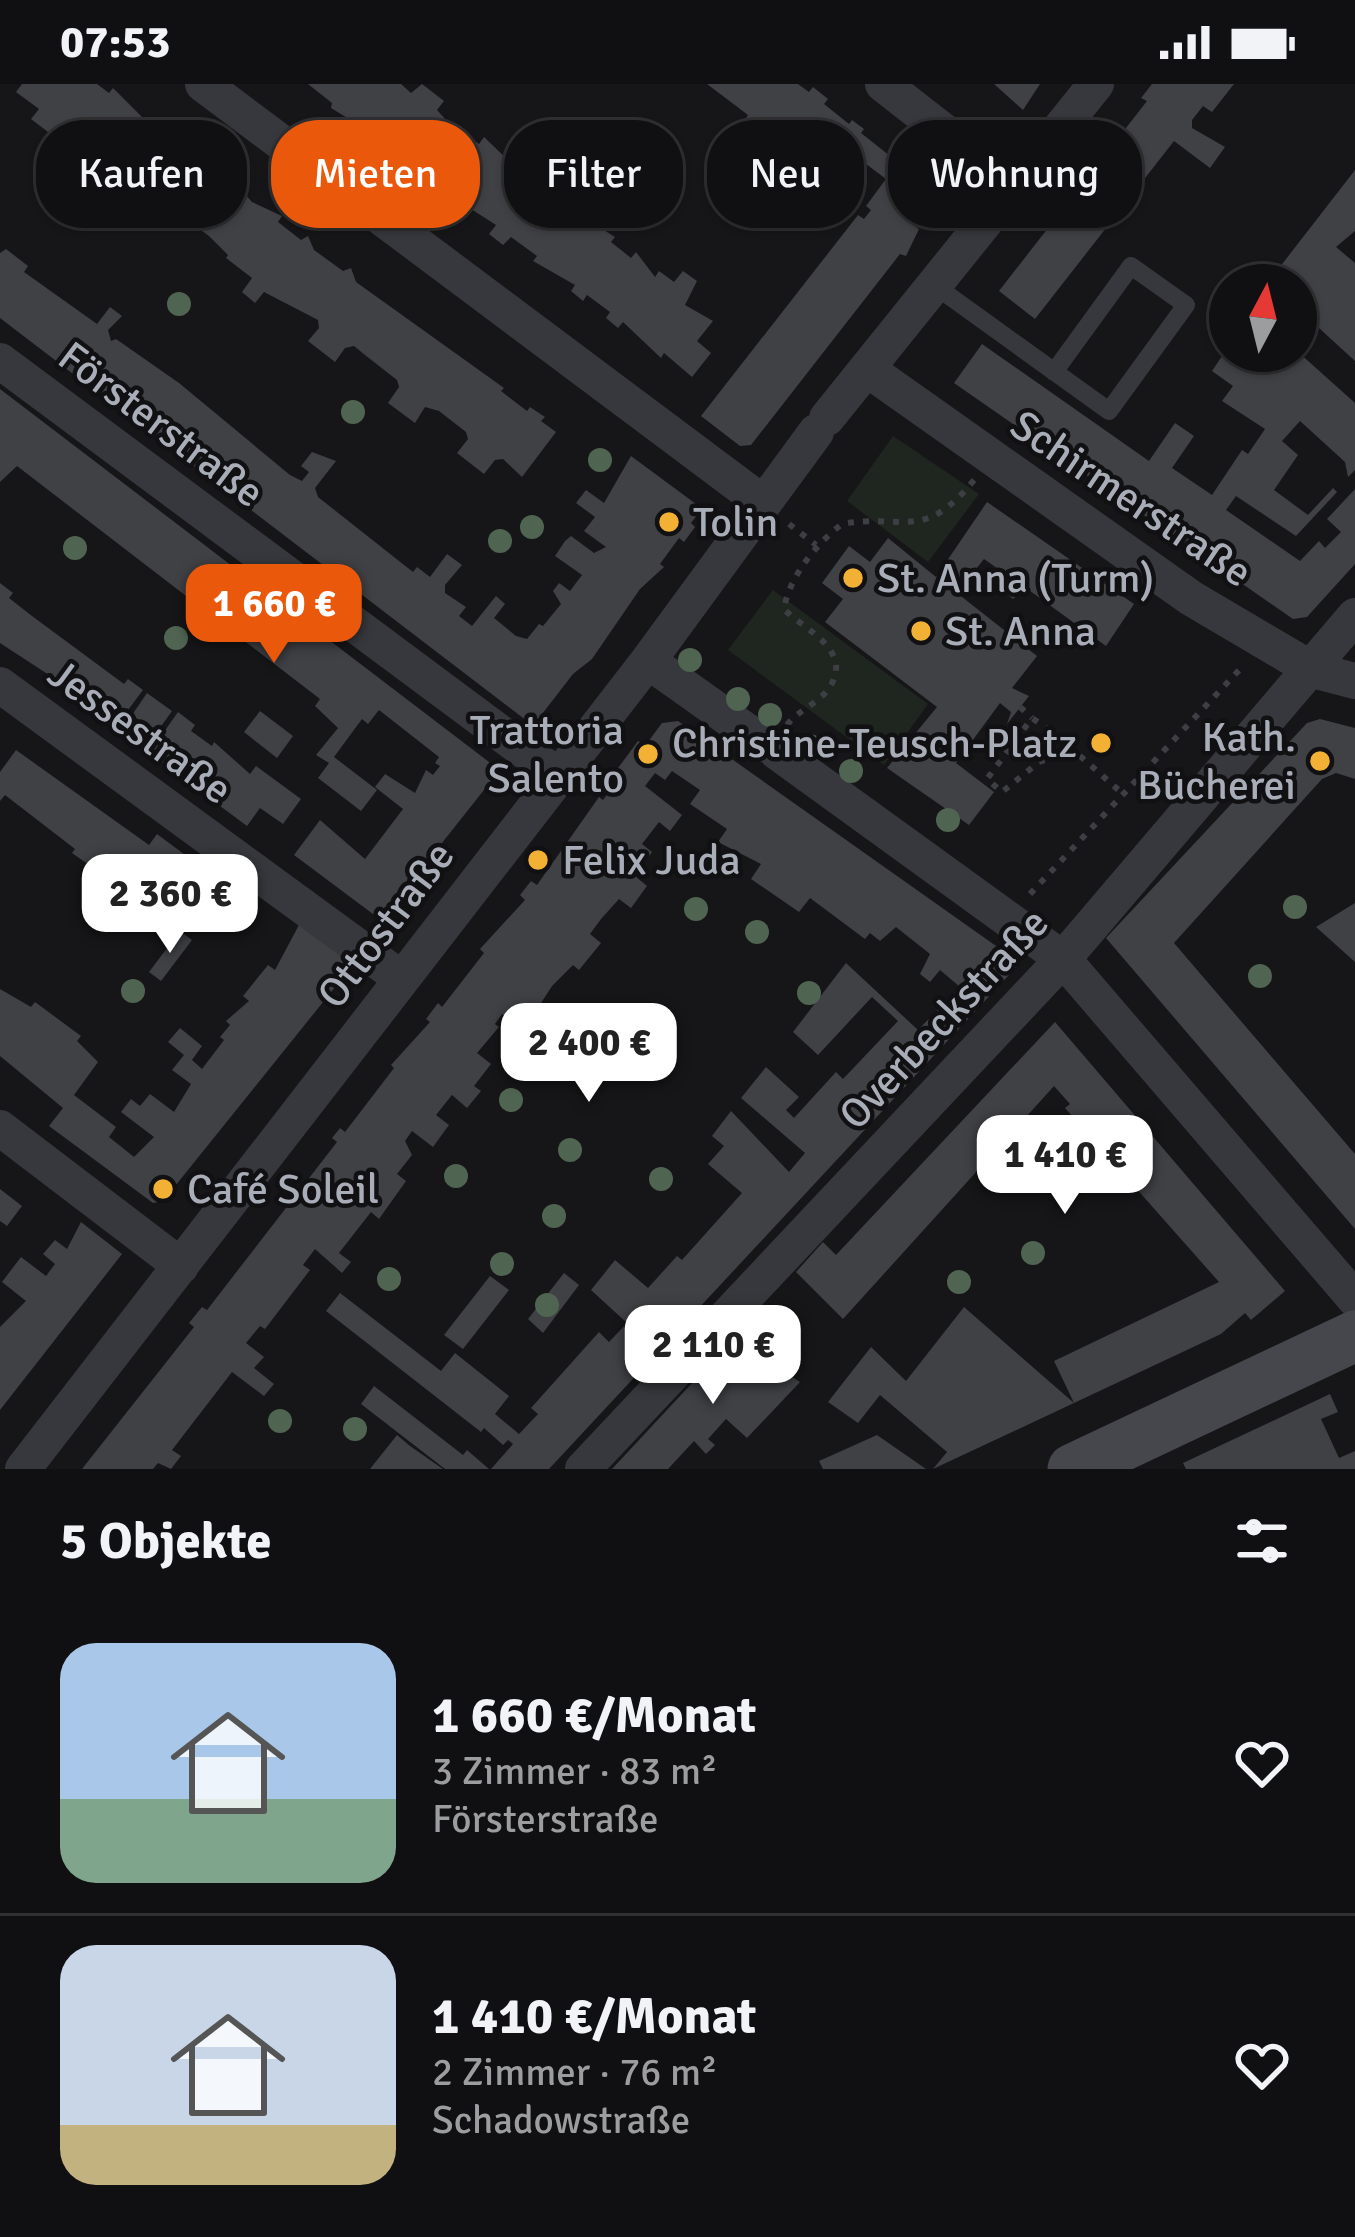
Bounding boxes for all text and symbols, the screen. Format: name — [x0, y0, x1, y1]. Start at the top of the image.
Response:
text: 07:53 — [60, 15, 170, 70]
chip: Kaufen — [36, 120, 247, 228]
chip: Mieten — [271, 120, 480, 228]
chip: Filter — [504, 120, 683, 228]
chip: Neu — [707, 120, 864, 228]
chip: Wohnung — [888, 120, 1142, 228]
north arrow — [1209, 264, 1317, 372]
map controls — [1209, 264, 1317, 372]
street label: Försterstraße — [48, 331, 274, 519]
street label: Schirmerstraße — [1001, 400, 1261, 598]
place label: Tolin — [693, 497, 778, 548]
marker: Tolin — [656, 509, 682, 535]
place label: St. Anna (Turm) — [877, 553, 1154, 604]
pin: 1 660 € — [163, 564, 385, 666]
marker: St. Anna (Turm) — [840, 565, 866, 591]
text: 1 660 € — [213, 579, 335, 627]
place label: St. Anna — [945, 606, 1096, 657]
marker: St. Anna — [908, 618, 934, 644]
street label: Jessestraße — [38, 648, 242, 816]
place label: Trattoria Salento — [470, 705, 624, 804]
place label: Kath. Bücherei — [1137, 712, 1296, 811]
place label: Christine-Teusch-Platz — [672, 718, 1077, 769]
marker: Christine-Teusch-Platz — [1088, 730, 1114, 756]
marker: Trattoria Salento — [635, 741, 661, 767]
marker: Kath. Bücherei — [1307, 748, 1333, 774]
street label: Ottostraße — [307, 832, 465, 1018]
place label: Felix Juda — [562, 835, 741, 886]
marker: Felix Juda — [525, 847, 551, 873]
pin: 2 360 € — [59, 854, 281, 956]
text: 2 360 € — [109, 869, 231, 917]
street label: Overbeckstraße — [829, 898, 1059, 1140]
pin: 2 400 € — [478, 1003, 700, 1105]
text: 2 400 € — [528, 1018, 650, 1066]
pin: 1 410 € — [954, 1115, 1176, 1217]
text: 1 410 € — [1004, 1130, 1126, 1178]
place label: Café Soleil — [187, 1164, 379, 1215]
marker: Café Soleil — [150, 1176, 176, 1202]
pin: 2 110 € — [602, 1305, 824, 1407]
text: 2 110 € — [652, 1320, 774, 1368]
icon: filters — [1229, 1508, 1295, 1574]
text: 5 Objekte — [60, 1510, 272, 1573]
text: 1 660 €/Monat — [432, 1684, 756, 1747]
icon: home — [156, 1691, 300, 1835]
icon: heart — [1229, 1730, 1295, 1796]
text: 3 Zimmer · 83 m² — [432, 1747, 717, 1795]
text: Försterstraße — [432, 1795, 659, 1843]
text: 1 410 €/Monat — [432, 1985, 756, 2048]
icon: home — [156, 1993, 300, 2137]
icon: heart — [1229, 2032, 1295, 2098]
text: 2 Zimmer · 76 m² — [432, 2048, 717, 2096]
text: Schadowstraße — [432, 2096, 690, 2144]

